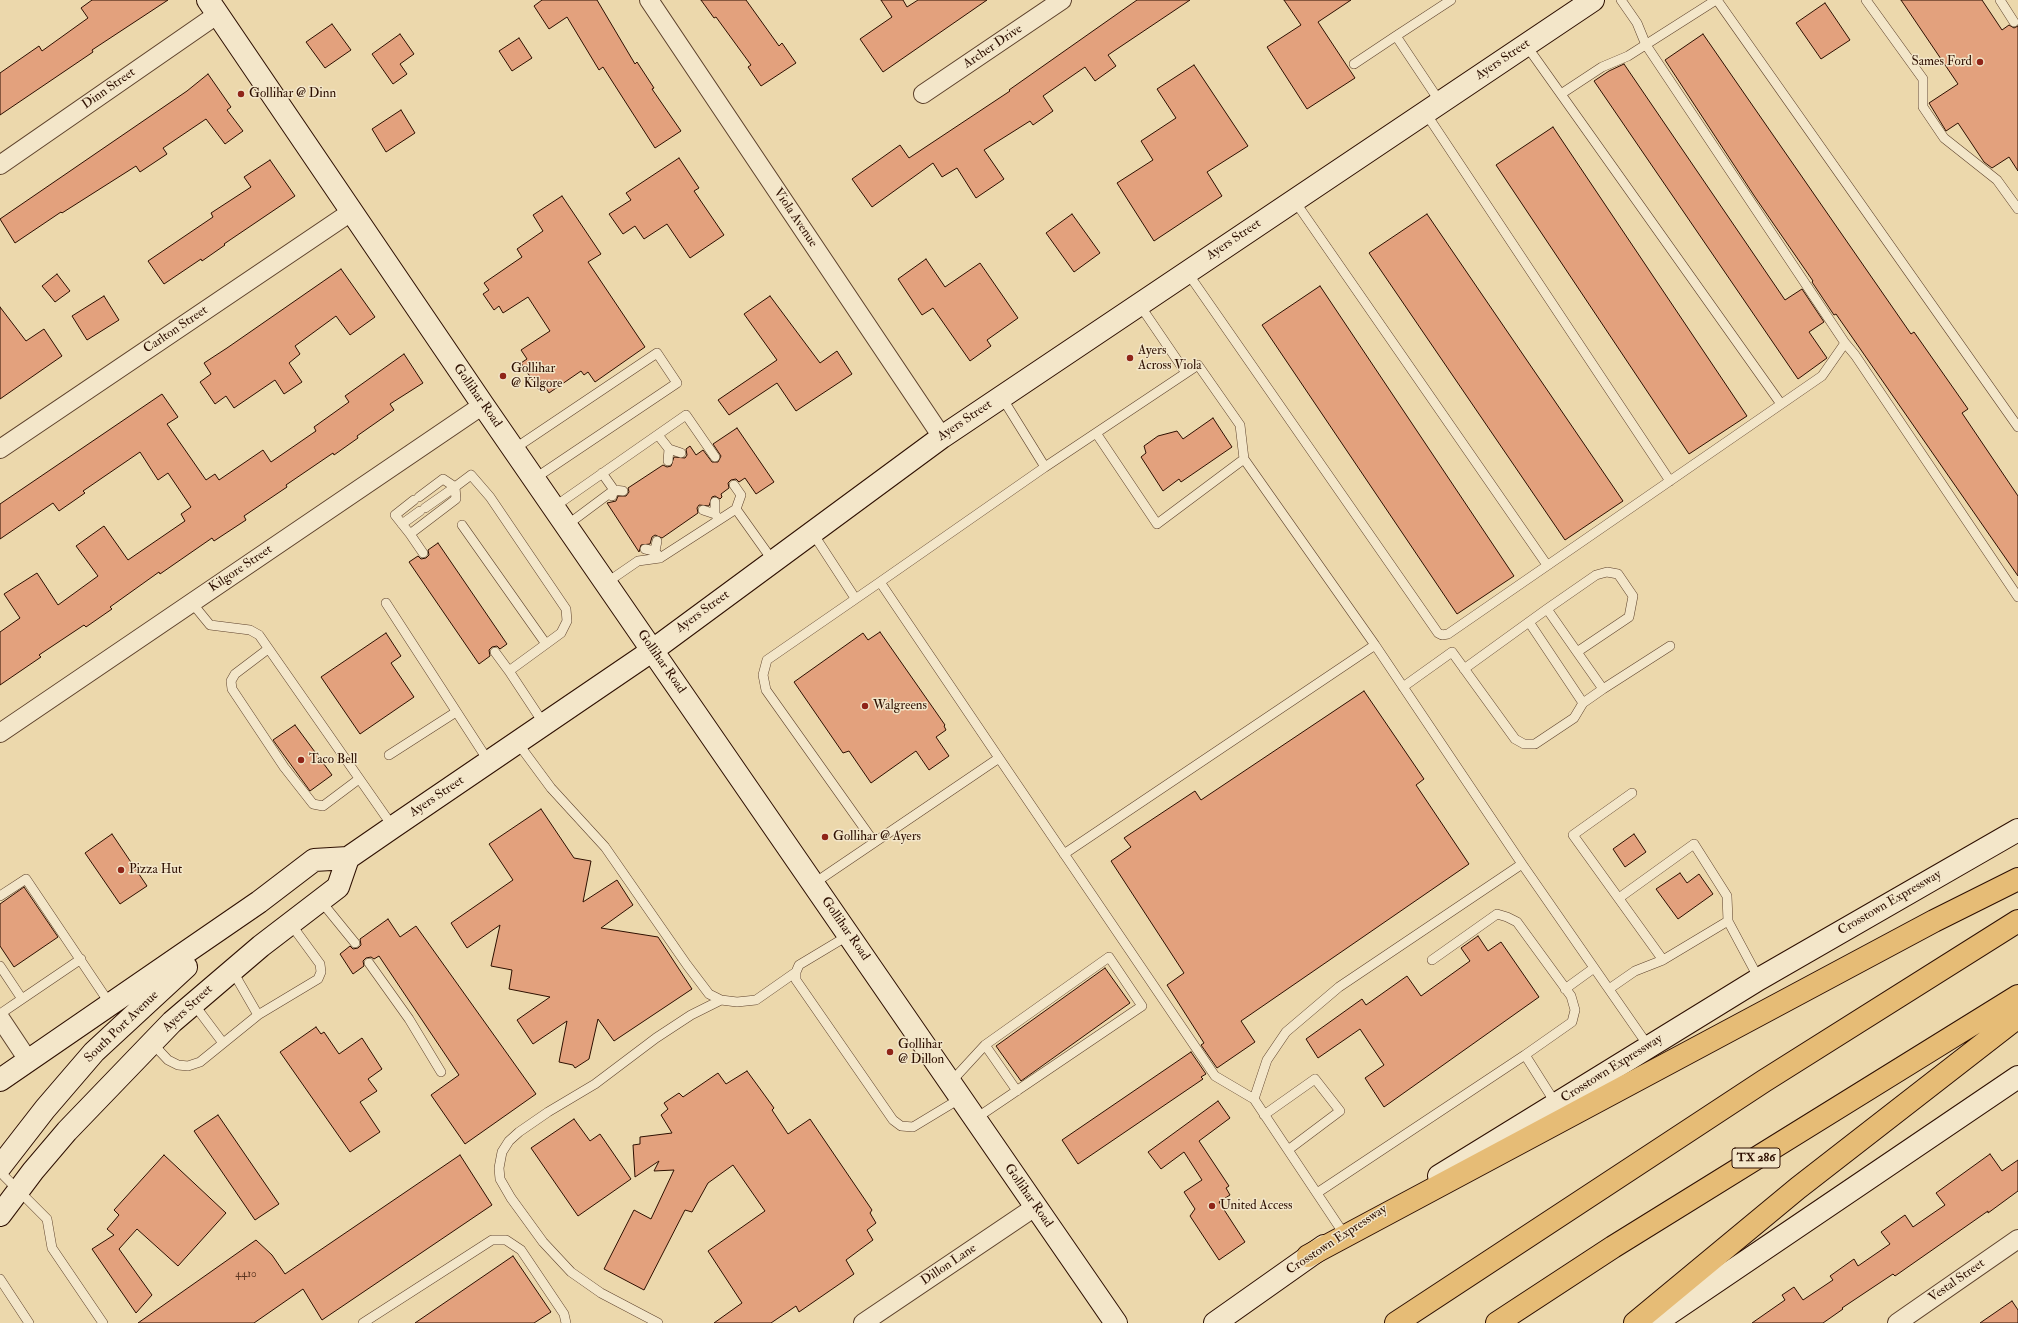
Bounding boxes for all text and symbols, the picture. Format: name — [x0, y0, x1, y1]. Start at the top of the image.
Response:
street label: Archer Drive — [960, 22, 1026, 72]
street label: Ayers Street — [1473, 36, 1533, 84]
place label: Sames Ford — [1911, 54, 1972, 70]
marker: Sames Ford — [1975, 57, 1985, 67]
street label: Dinn Street — [79, 65, 139, 113]
place label: Gollihar @ Dinn — [249, 86, 336, 102]
marker: Gollihar @ Dinn — [236, 89, 246, 99]
street label: Viola Avenue — [770, 186, 820, 250]
street label: Ayers Street — [1204, 216, 1264, 264]
street label: Carlton Street — [141, 303, 211, 357]
place label: Ayers Across Viola — [1138, 343, 1202, 374]
marker: Ayers Across Viola — [1125, 353, 1135, 363]
street label: Gollihar Road — [449, 361, 505, 431]
place label: Gollihar @ Kilgore — [511, 361, 562, 392]
marker: Gollihar @ Kilgore — [498, 371, 508, 381]
street label: Ayers Street — [935, 397, 995, 445]
street label: Kilgore Street — [206, 542, 276, 596]
street label: Ayers Street — [673, 587, 733, 637]
street label: Gollihar Road — [633, 627, 689, 697]
place label: Walgreens — [873, 698, 927, 714]
marker: Walgreens — [860, 701, 870, 711]
place label: Taco Bell — [309, 752, 357, 768]
marker: Taco Bell — [296, 755, 306, 765]
street label: Ayers Street — [407, 773, 467, 821]
place label: Gollihar @ Ayers — [833, 829, 921, 845]
marker: Gollihar @ Ayers — [820, 832, 830, 842]
place label: Pizza Hut — [129, 862, 182, 878]
marker: Pizza Hut — [116, 865, 126, 875]
street label: Crosstown Expressway — [1835, 867, 1945, 939]
street label: Gollihar Road — [817, 894, 873, 964]
street label: Ayers Street — [160, 982, 216, 1036]
street label: South Port Avenue — [82, 988, 162, 1066]
street label: Crosstown Expressway — [1558, 1031, 1666, 1107]
place label: Gollihar @ Dillon — [898, 1037, 944, 1068]
marker: Gollihar @ Dillon — [885, 1047, 895, 1057]
road number: TX 286 — [1732, 1148, 1780, 1168]
street label: Gollihar Road — [1000, 1161, 1056, 1231]
place label: United Access — [1220, 1198, 1292, 1214]
marker: United Access — [1207, 1201, 1217, 1211]
street label: Crosstown Expressway — [1284, 1202, 1390, 1278]
street label: Dillon Lane — [918, 1241, 980, 1289]
street label: Vestal Street — [1926, 1256, 1988, 1306]
house number: 4410 — [235, 1268, 257, 1282]

